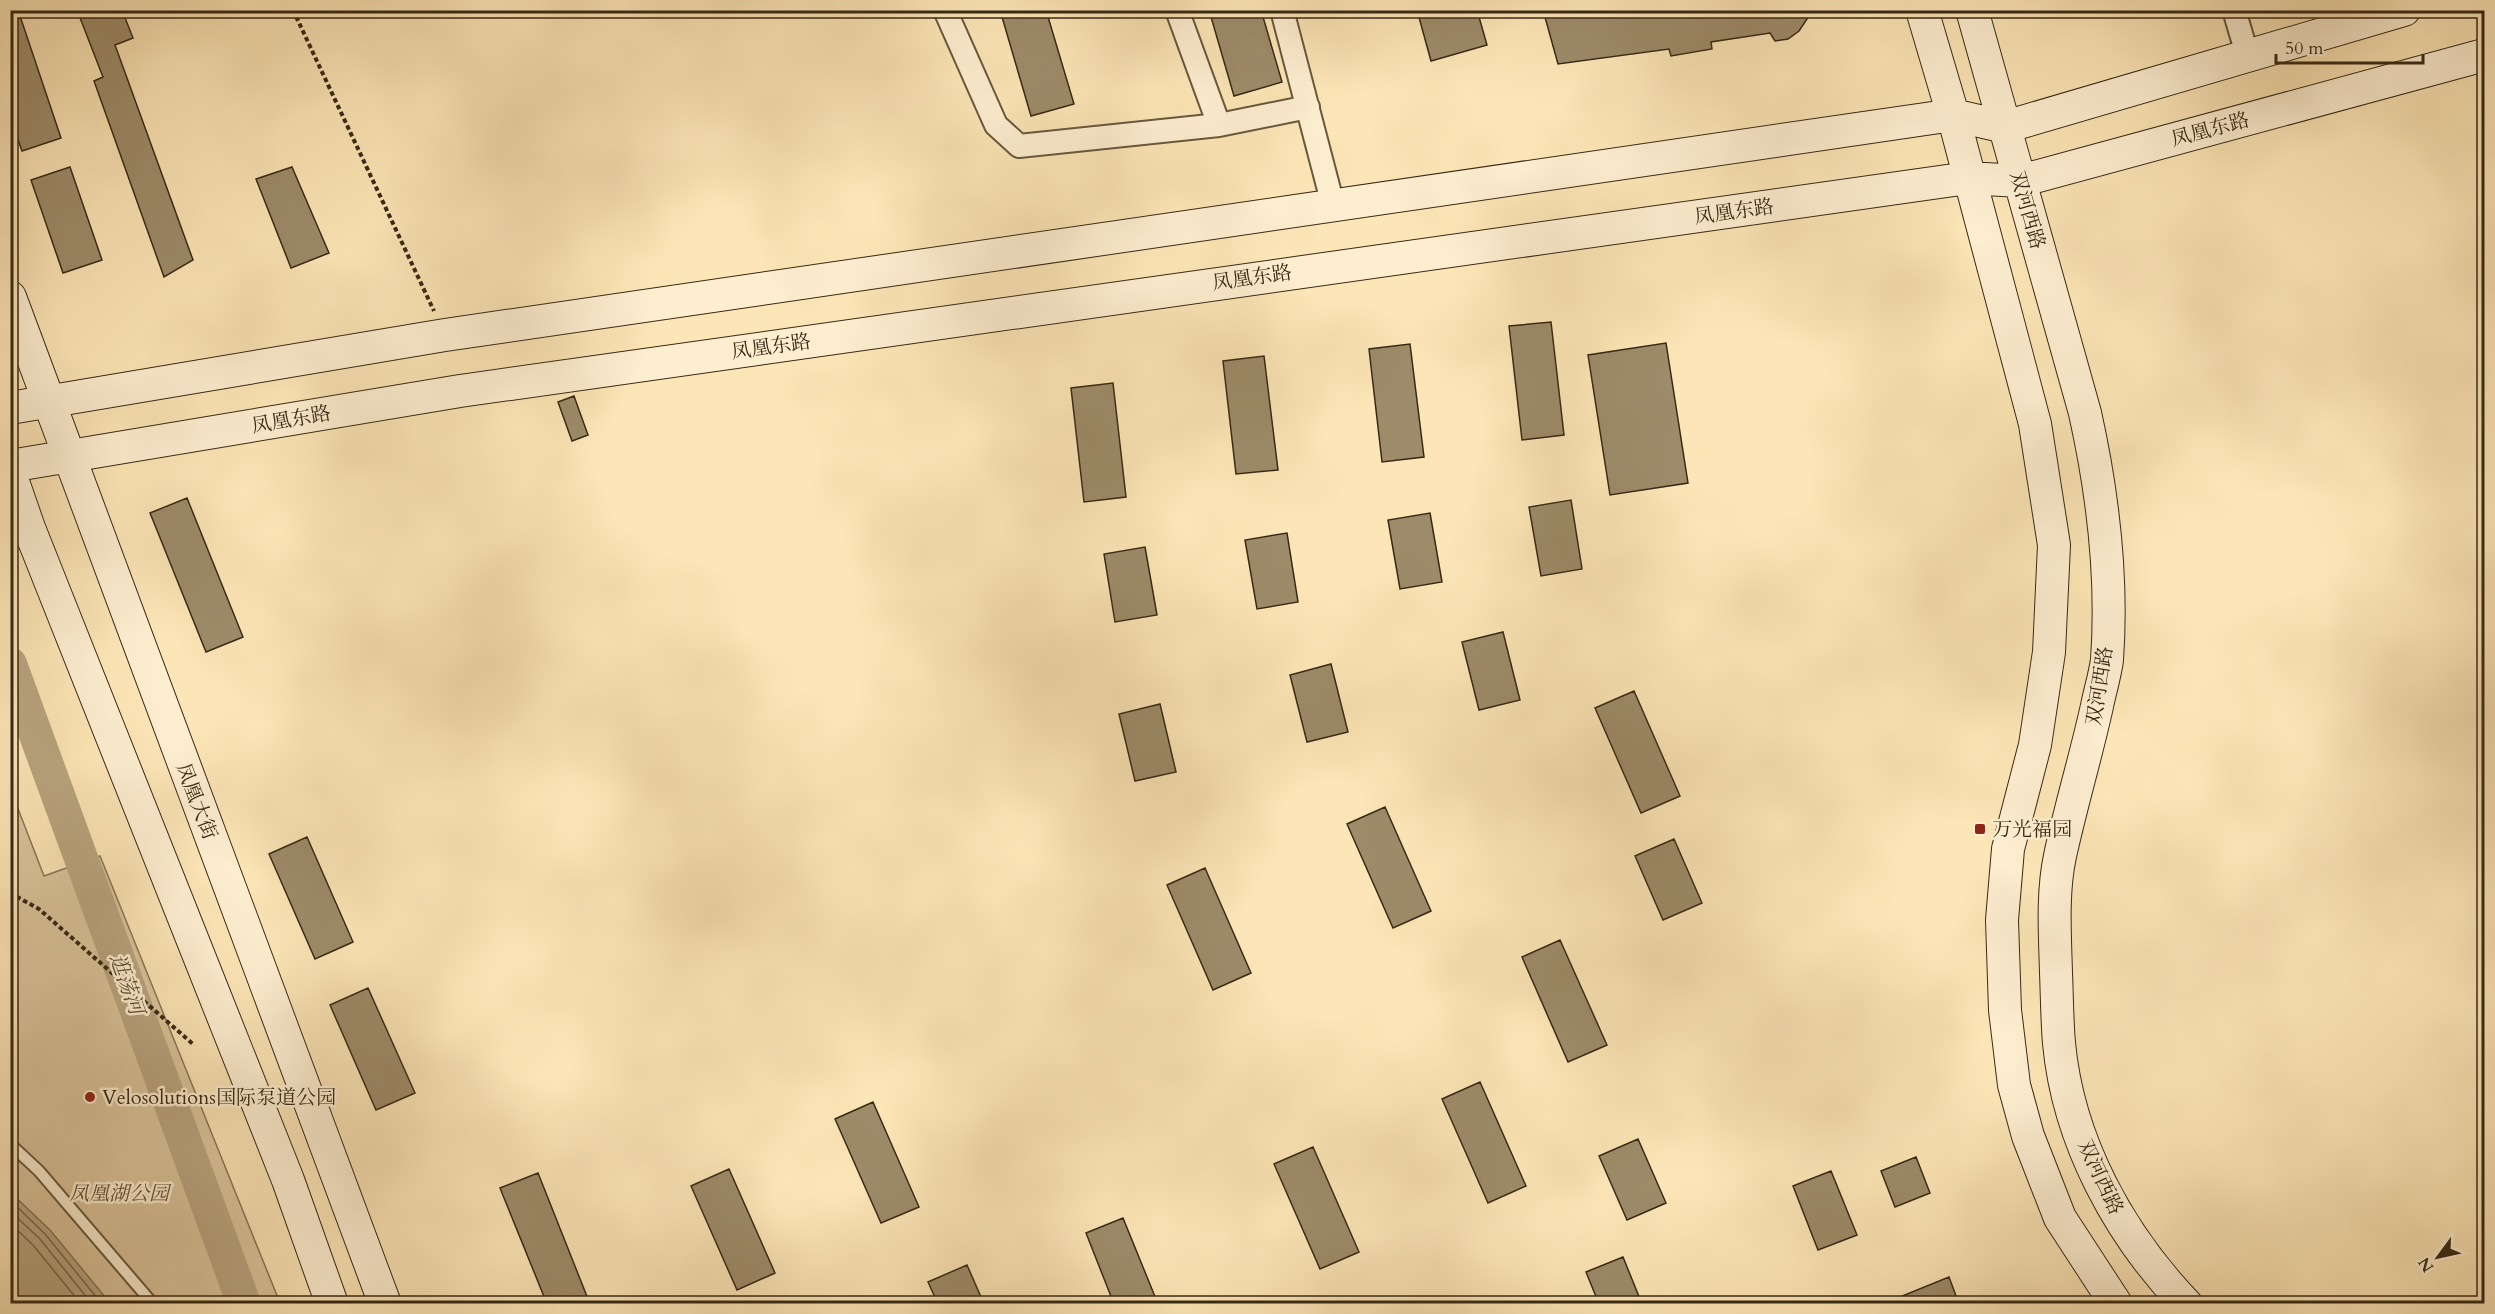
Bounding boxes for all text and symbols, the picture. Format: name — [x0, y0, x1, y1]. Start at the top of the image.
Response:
scale bar — [2276, 27, 2423, 65]
text: 50 m — [2285, 36, 2324, 61]
street label: 凤凰东路 — [2168, 106, 2252, 153]
street label: 双河西路 — [2004, 168, 2052, 252]
street label: 凤凰东路 — [1693, 193, 1776, 230]
street label: 凤凰东路 — [1211, 259, 1294, 296]
street label: 凤凰东路 — [730, 328, 813, 365]
street label: 凤凰东路 — [249, 399, 333, 440]
street label: 双河西路 — [2080, 644, 2119, 728]
street label: 凤凰大街 — [170, 759, 223, 843]
place label: 万光福园 — [1992, 816, 2072, 843]
marker: 万光福园 — [1973, 822, 1987, 836]
water label: 逛荡河 — [102, 950, 152, 1022]
place label: Velosolutions国际泵道公园 — [102, 1084, 336, 1111]
marker: Velosolutions国际泵道公园 — [83, 1090, 97, 1104]
street label: 双河西路 — [2071, 1135, 2130, 1219]
park label: 凤凰湖公园 — [69, 1180, 172, 1207]
north arrow — [2408, 1227, 2468, 1287]
text: N — [2413, 1253, 2439, 1276]

